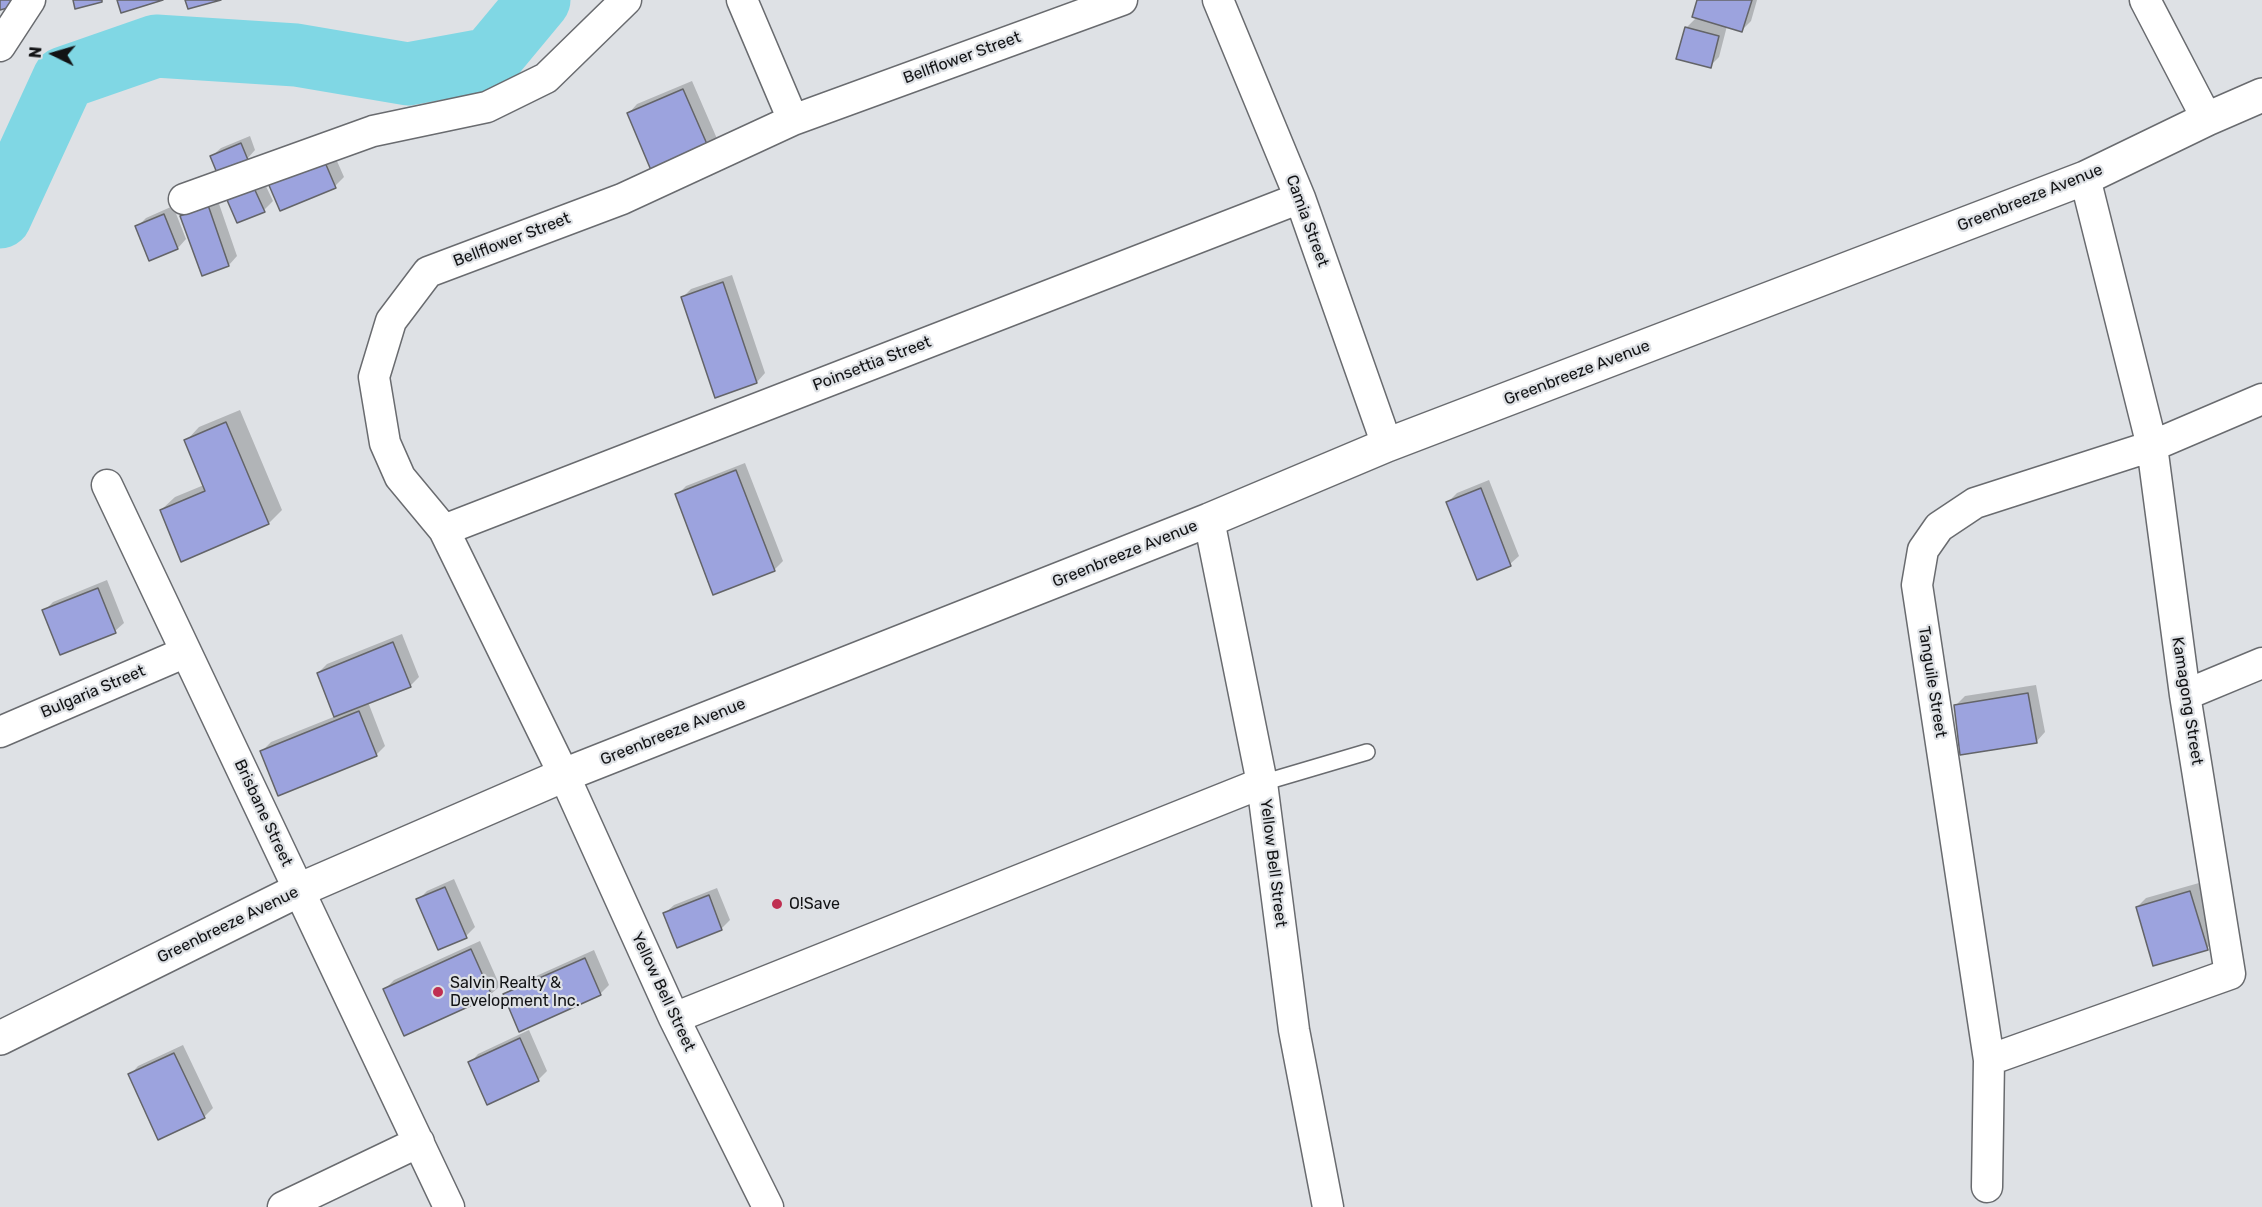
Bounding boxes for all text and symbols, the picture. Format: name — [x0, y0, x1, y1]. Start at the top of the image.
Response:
north arrow — [24, 24, 84, 84]
street label: Bellflower Street — [901, 28, 1023, 88]
text: N — [26, 46, 46, 59]
street label: Greenbreeze Avenue — [1955, 160, 2105, 236]
street label: Camia Street — [1281, 172, 1333, 270]
street label: Bellflower Street — [451, 209, 573, 271]
street label: Poinsettia Street — [810, 333, 934, 395]
street label: Greenbreeze Avenue — [1501, 336, 1653, 410]
street label: Greenbreeze Avenue — [1050, 516, 1200, 592]
street label: Tanguile Street — [1914, 625, 1950, 739]
street label: Kamagong Street — [2167, 636, 2207, 766]
street label: Bulgaria Street — [38, 661, 148, 723]
street label: Greenbreeze Avenue — [598, 694, 748, 770]
street label: Brisbane Street — [230, 756, 296, 870]
street label: Yellow Bell Street — [1256, 798, 1290, 928]
street label: Greenbreeze Avenue — [154, 882, 302, 968]
place label: O!Save — [789, 894, 840, 914]
marker: O!Save — [770, 897, 784, 911]
street label: Yellow Bell Street — [627, 929, 699, 1055]
place label: Salvin Realty & Development Inc. — [450, 973, 580, 1011]
marker: Salvin Realty & Development Inc. — [431, 985, 445, 999]

